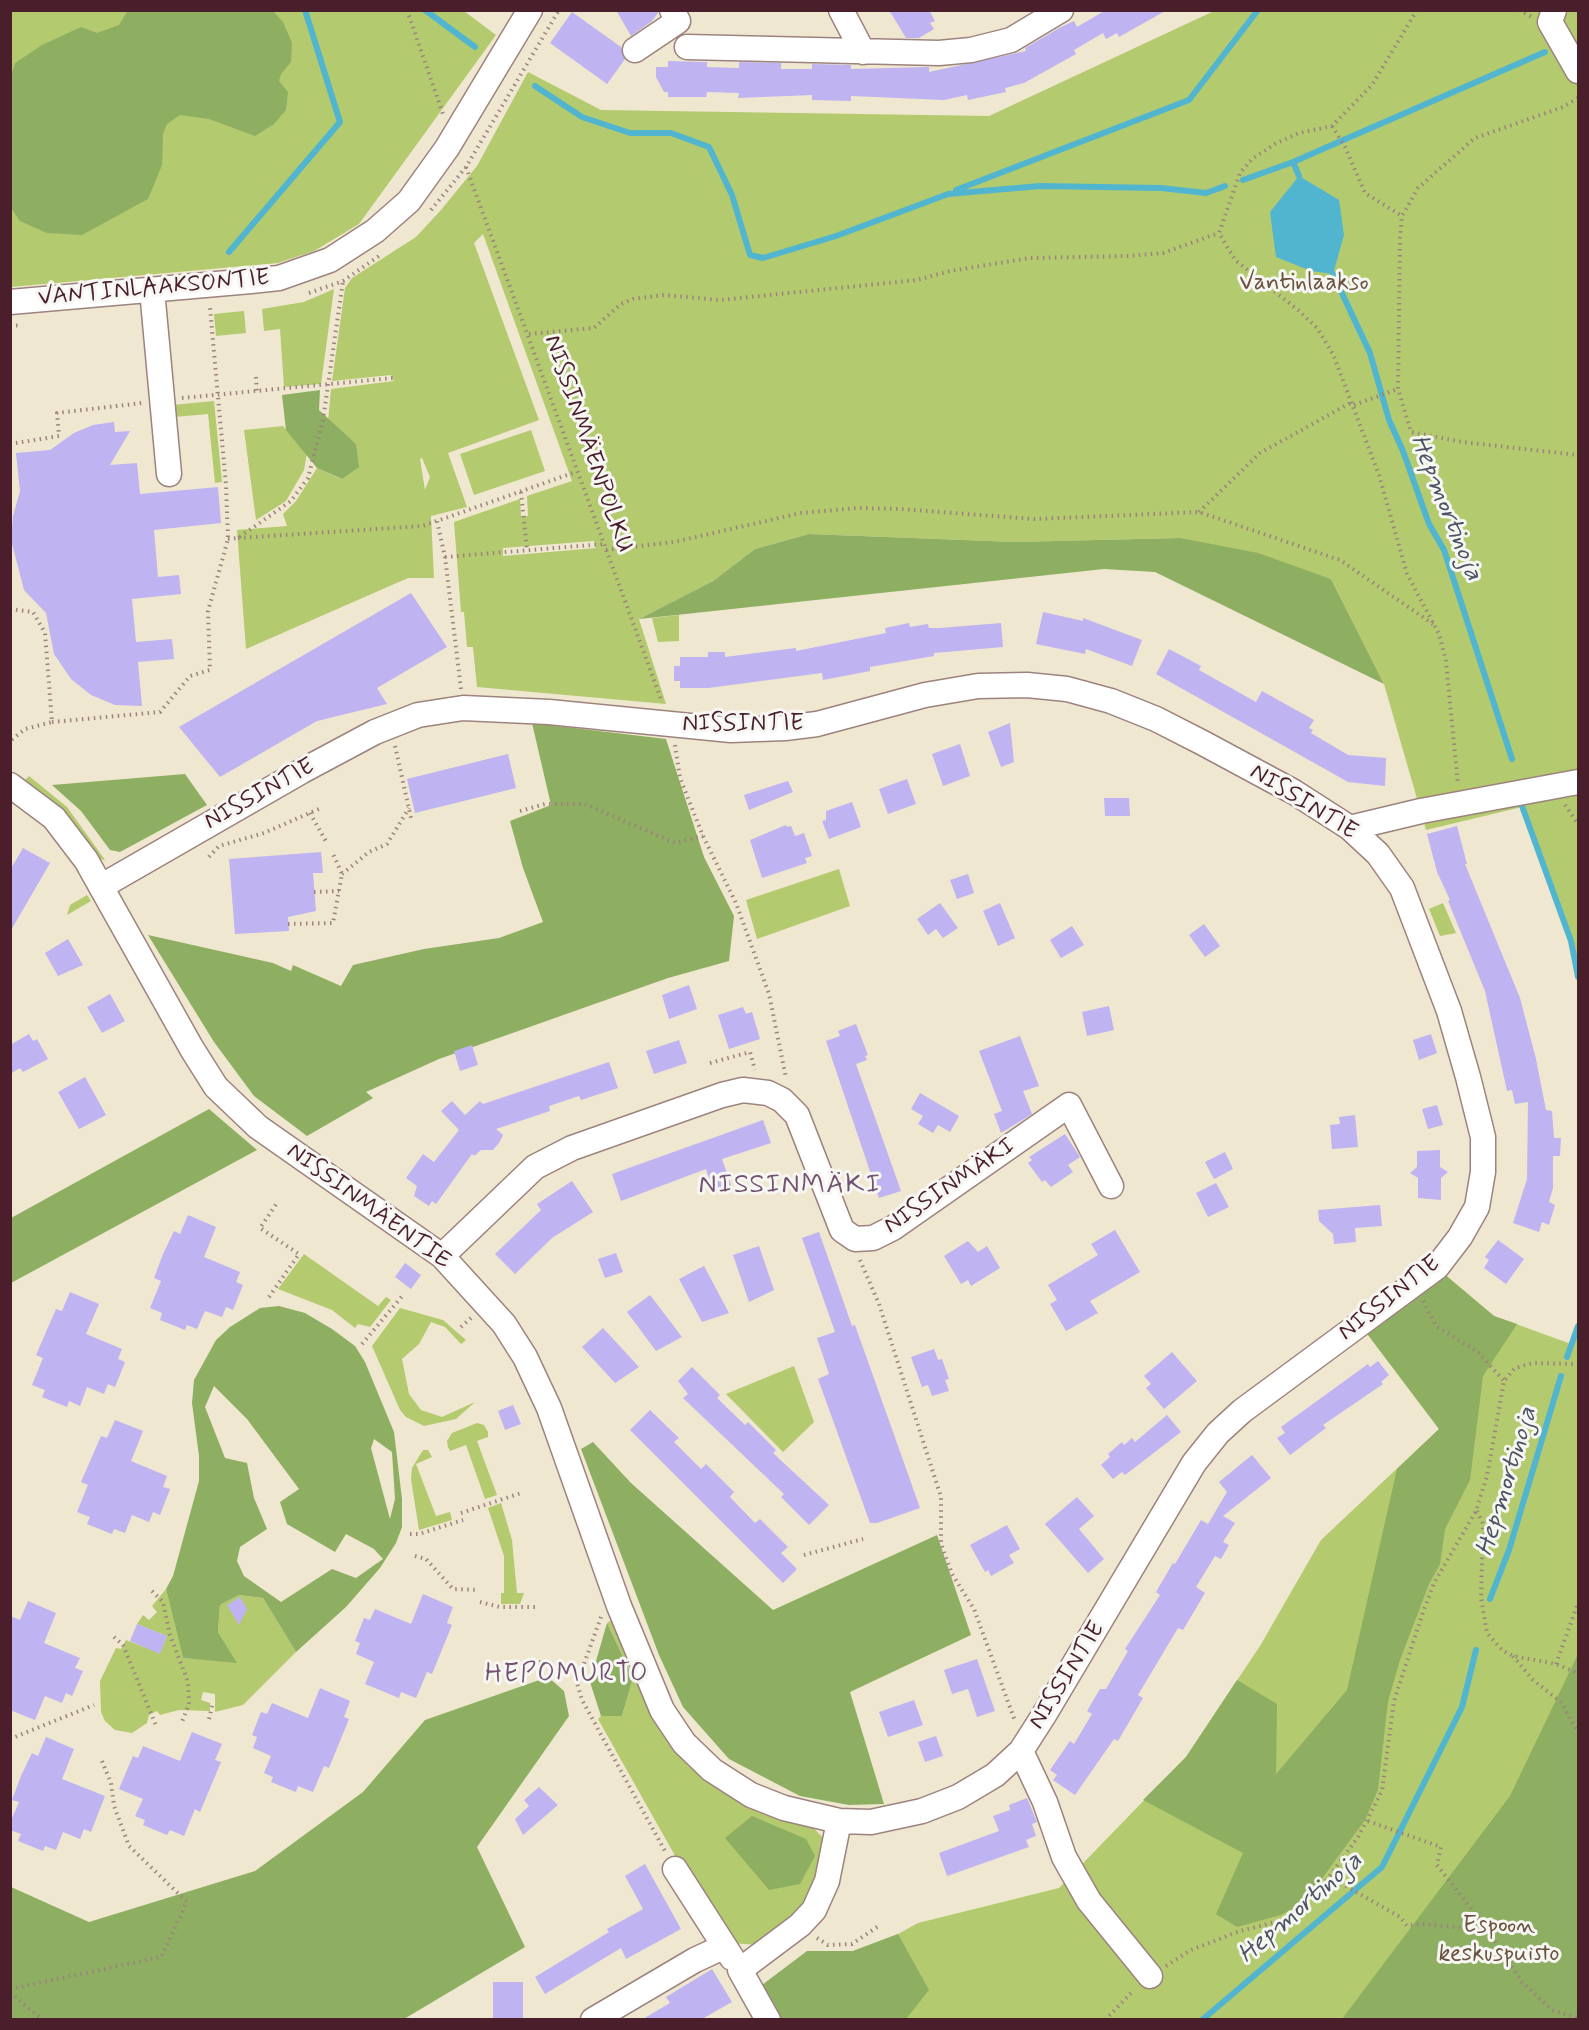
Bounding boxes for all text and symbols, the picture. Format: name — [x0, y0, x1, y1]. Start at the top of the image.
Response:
street label: VANTINLAAKSONTIE — [37, 265, 271, 313]
park label: Vantinlaakso — [1239, 270, 1369, 298]
street label: NISSINMÄENPOLKU — [536, 332, 638, 556]
water label: Hepmortinoja — [1402, 431, 1488, 585]
street label: NISSINTIE — [682, 711, 804, 739]
street label: NISSINTIE — [200, 753, 320, 837]
street label: NISSINTIE — [1244, 759, 1362, 847]
street label: NISSINMÄKI — [879, 1133, 1021, 1241]
street label: NISSINMÄENTIE — [280, 1138, 456, 1276]
district label: NISSINMÄKI — [697, 1170, 883, 1202]
street label: NISSINTIE — [1333, 1250, 1447, 1348]
water label: Hepmortinoja — [1471, 1404, 1545, 1560]
street label: NISSINTIE — [1024, 1617, 1112, 1735]
district label: HEPOMURTO — [486, 1660, 648, 1692]
water label: Hepmortinoja — [1233, 1847, 1369, 1971]
park label: Espoon keskuspuisto — [1438, 1913, 1560, 1969]

